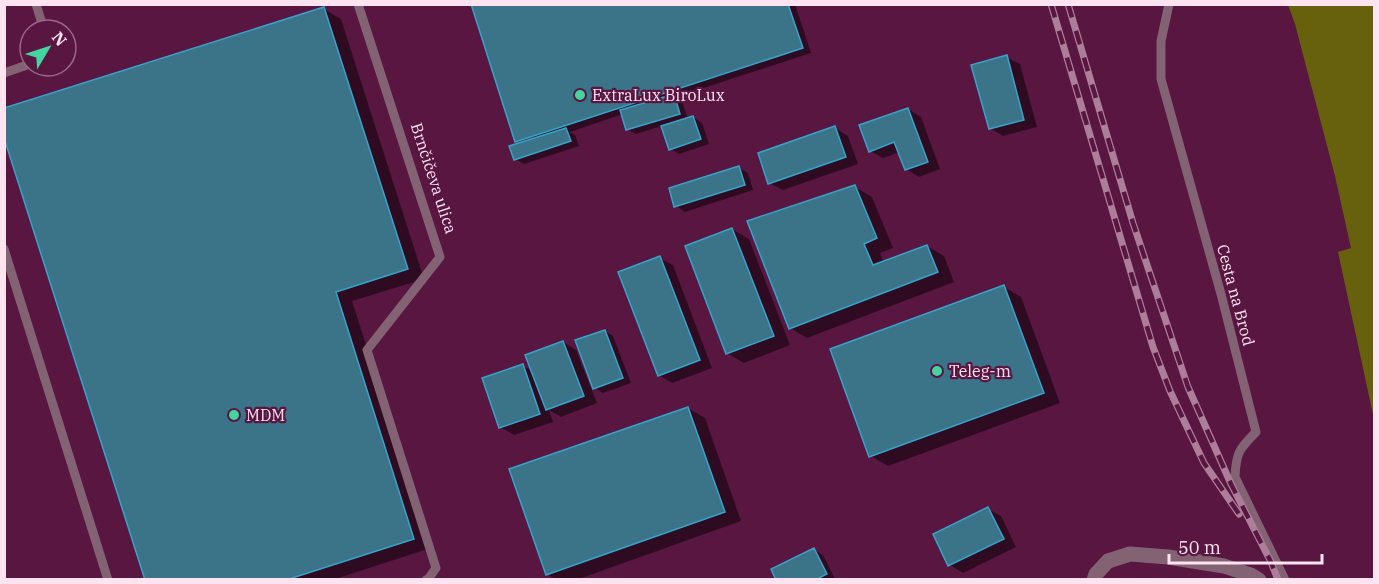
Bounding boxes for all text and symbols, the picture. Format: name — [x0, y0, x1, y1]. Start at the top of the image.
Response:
north arrow — [18, 18, 78, 78]
text: N — [48, 27, 71, 50]
place label: ExtraLux BiroLux — [592, 85, 725, 105]
marker: ExtraLux BiroLux — [573, 88, 587, 102]
street label: Brnčičeva ulica — [407, 120, 461, 236]
street label: Cesta na Brod — [1213, 242, 1259, 348]
place label: Teleg-m — [949, 361, 1011, 381]
marker: Teleg-m — [930, 364, 944, 378]
place label: MDM — [246, 405, 285, 425]
marker: MDM — [227, 408, 241, 422]
scale bar — [1169, 527, 1322, 565]
text: 50 m — [1178, 536, 1221, 559]

